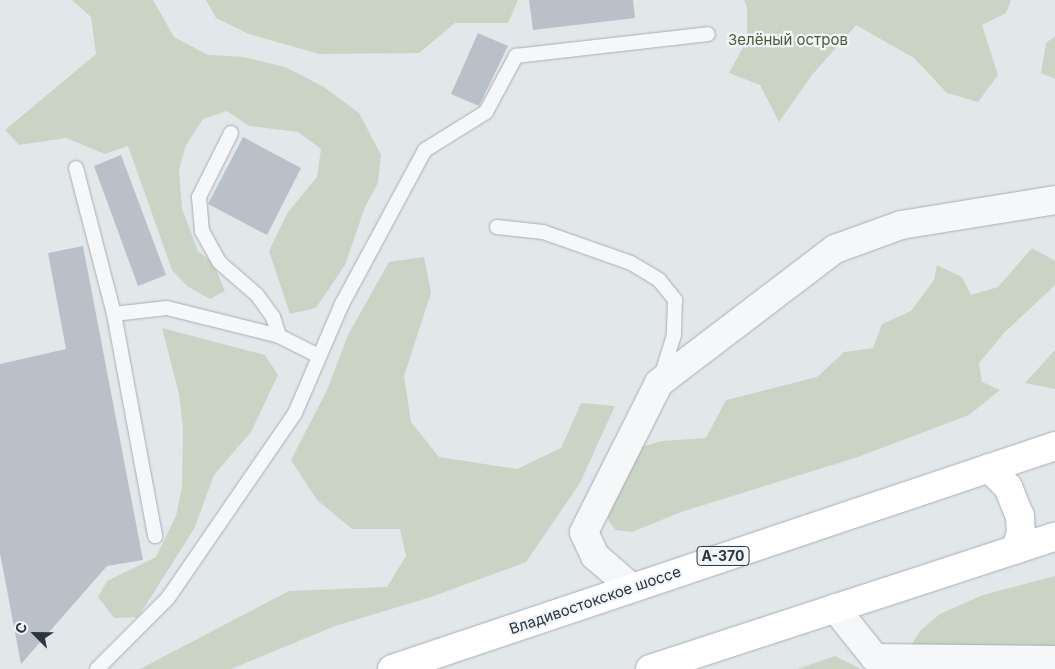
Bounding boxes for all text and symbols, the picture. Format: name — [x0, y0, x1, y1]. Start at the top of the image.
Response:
park label: Зелёный остров — [728, 31, 848, 49]
road number: А-370 — [696, 544, 750, 568]
street label: Владивостокское шоссе — [507, 562, 683, 638]
north arrow — [10, 609, 60, 659]
text: С — [11, 620, 31, 636]

